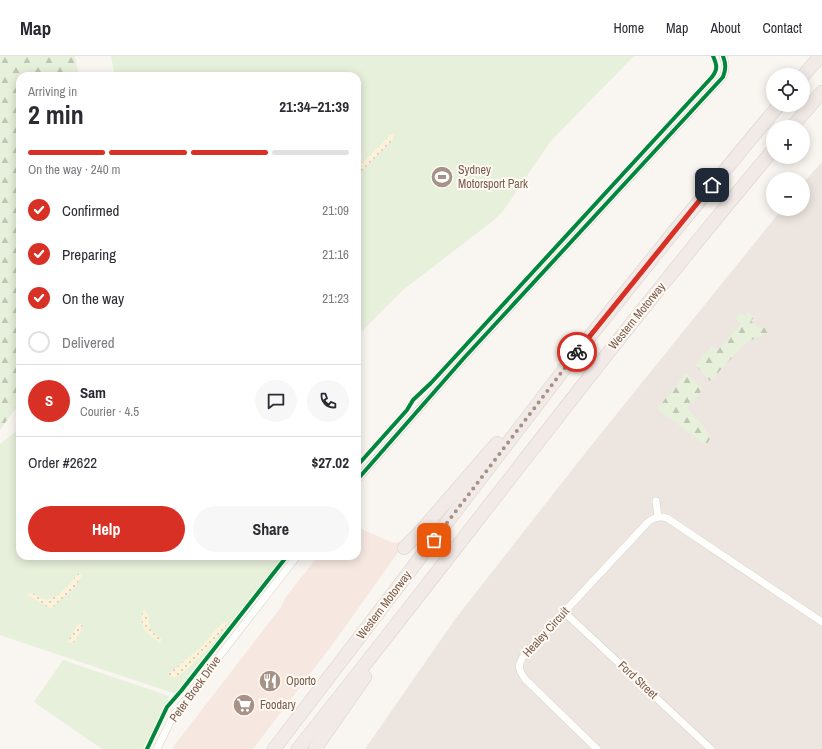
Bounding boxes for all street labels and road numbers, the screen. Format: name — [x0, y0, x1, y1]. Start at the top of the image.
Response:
street label: Western Motorway — [605, 279, 669, 353]
street label: Western Motorway — [353, 567, 415, 643]
street label: Healey Circuit — [519, 603, 573, 661]
street label: Peter Brock Drive — [166, 653, 224, 725]
street label: Ford Street — [615, 658, 661, 703]

